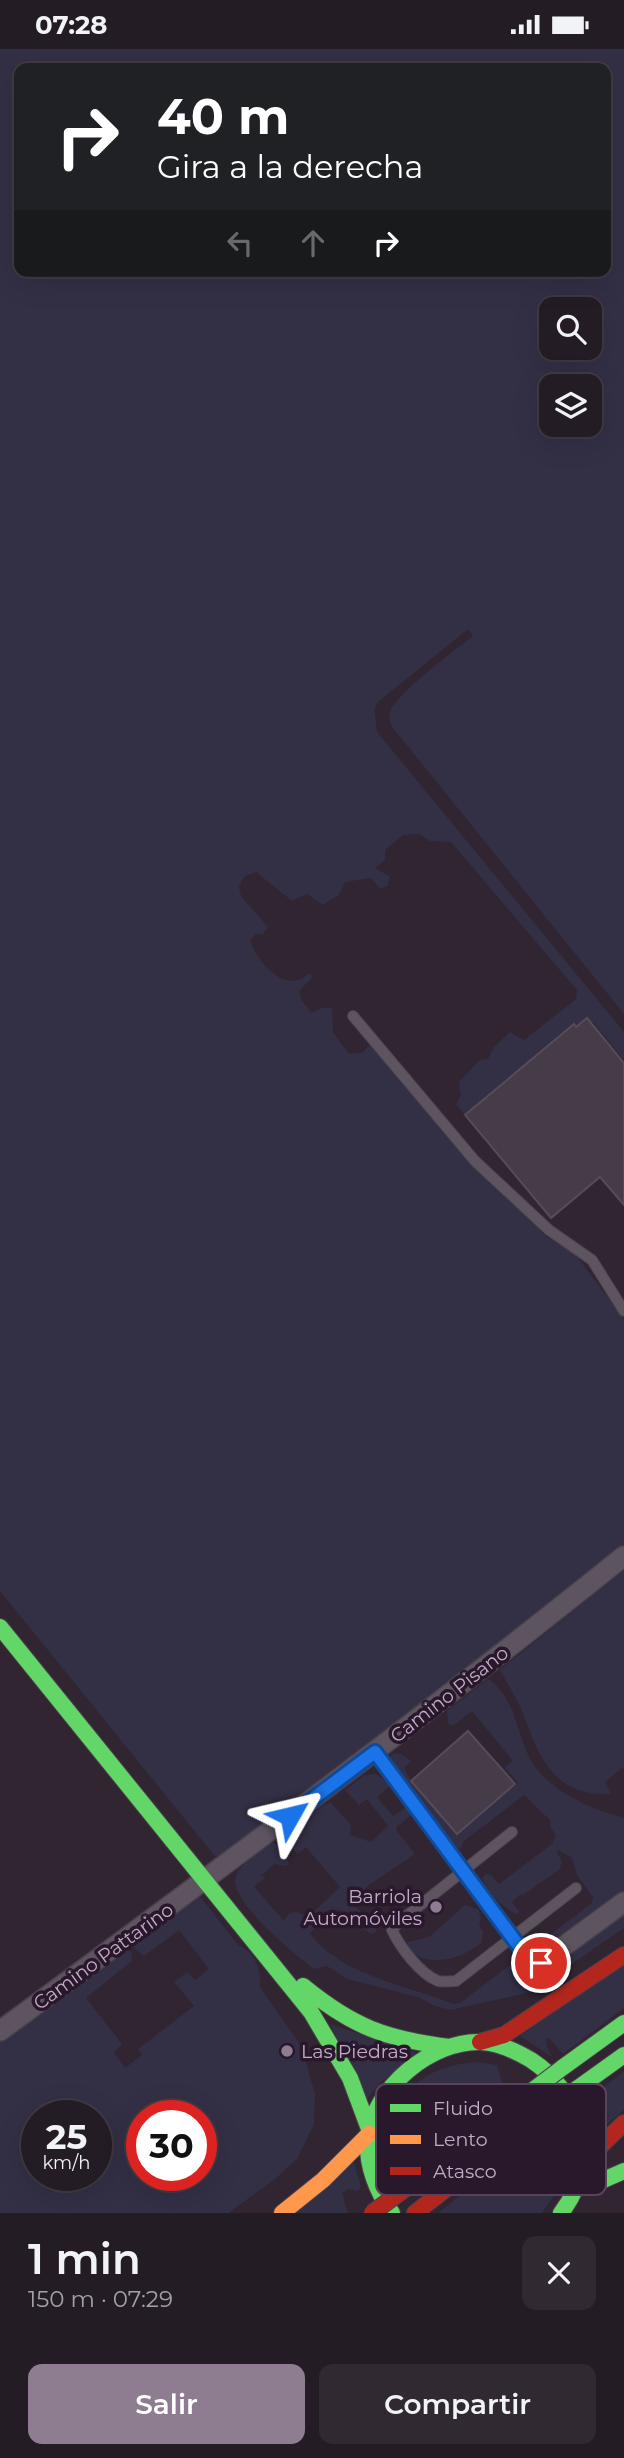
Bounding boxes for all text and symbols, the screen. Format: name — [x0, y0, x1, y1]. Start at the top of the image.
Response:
text: 07:28 — [35, 9, 107, 41]
text: 40 m — [157, 87, 289, 146]
icon: right — [42, 91, 133, 182]
text: Gira a la derecha — [157, 147, 423, 186]
icon: left — [221, 224, 259, 262]
icon: ahead — [294, 224, 332, 262]
icon: right — [367, 224, 405, 262]
map controls — [539, 297, 602, 437]
button: search — [539, 297, 602, 360]
button: layers — [539, 374, 602, 437]
street label: Camino Pisano — [386, 1641, 513, 1748]
position arrow — [253, 1779, 327, 1853]
place label: Barriola Automóviles — [303, 1885, 422, 1930]
street label: Camino Pattarino — [29, 1898, 178, 2015]
marker: Barriola Automóviles — [428, 1899, 444, 1915]
pin — [511, 1933, 571, 1993]
icon: arrive — [522, 1944, 560, 1982]
place label: Las Piedras — [301, 2040, 408, 2063]
marker: Las Piedras — [279, 2043, 295, 2059]
legend — [376, 2084, 606, 2195]
text: Fluido — [433, 2097, 493, 2120]
speed limit sign: 30 — [126, 2100, 217, 2191]
text: 25 — [46, 2115, 87, 2158]
text: Lento — [433, 2128, 488, 2151]
text: km/h — [42, 2152, 91, 2174]
text: Atasco — [433, 2160, 497, 2183]
text: 1 min — [28, 2233, 141, 2285]
button: close — [522, 2236, 596, 2310]
text: 150 m · 07:29 — [28, 2285, 173, 2313]
button: Salir — [28, 2364, 305, 2444]
button: Compartir — [319, 2364, 596, 2444]

